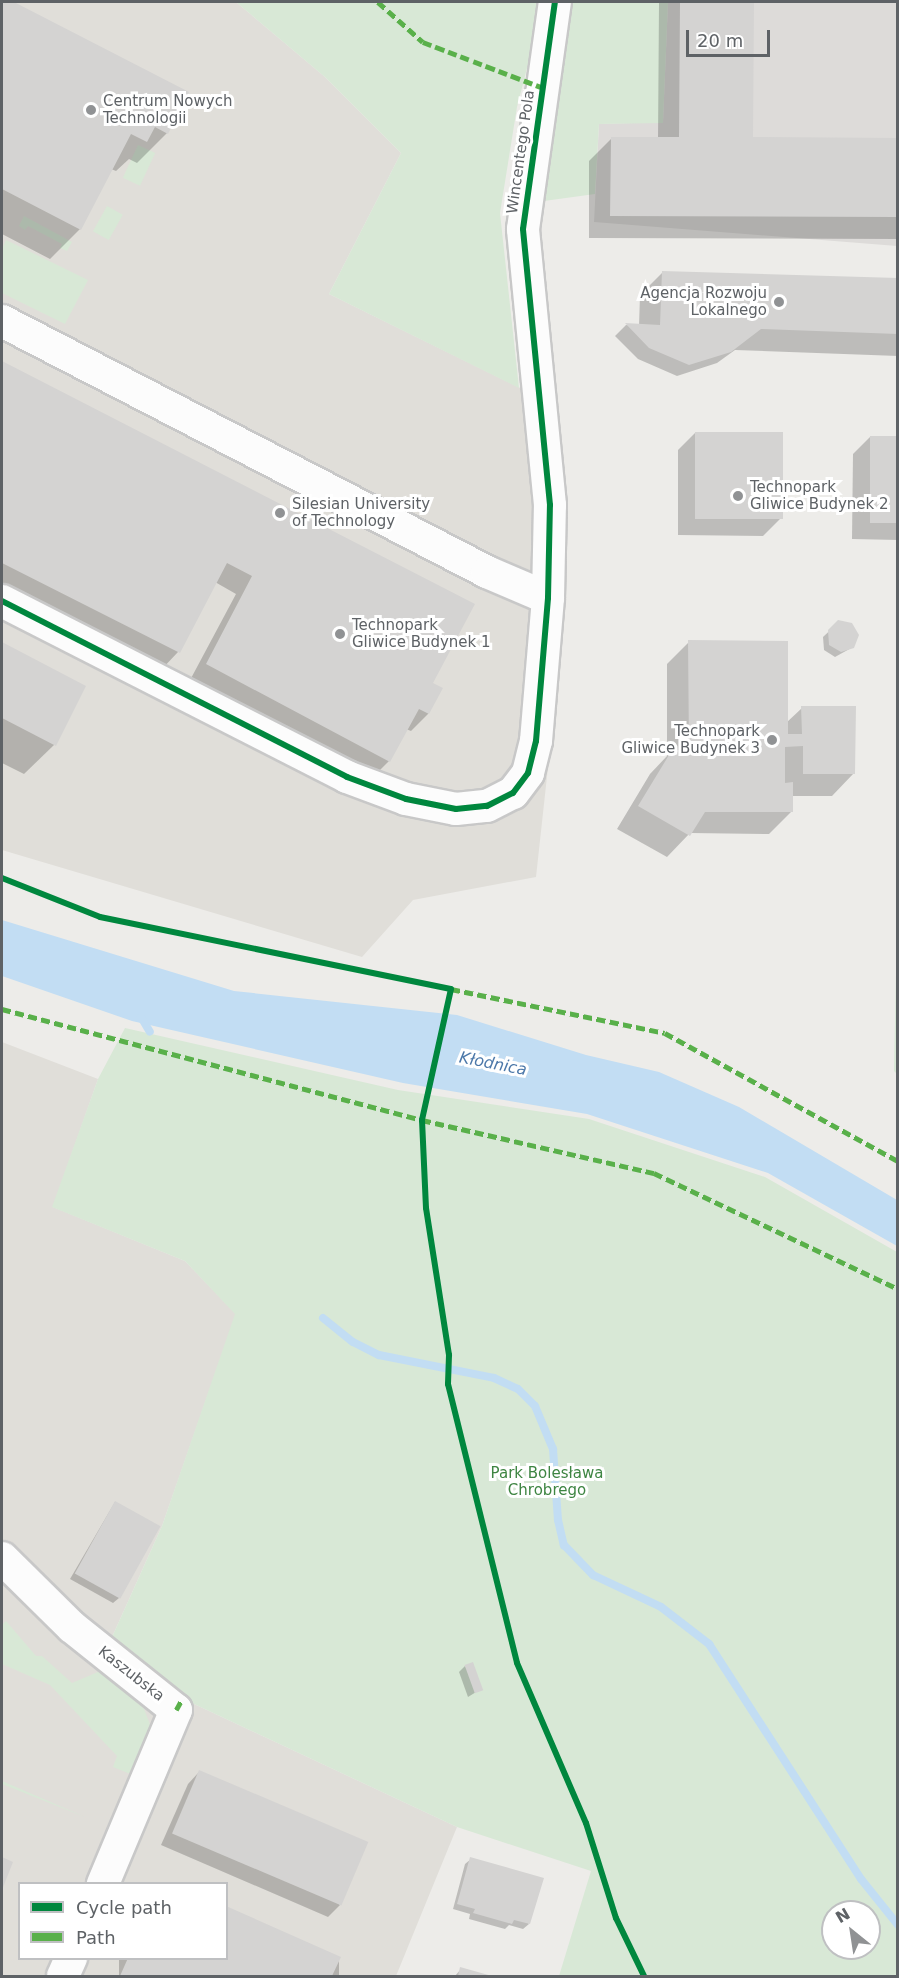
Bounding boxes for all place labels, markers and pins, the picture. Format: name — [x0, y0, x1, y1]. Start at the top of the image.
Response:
place label: Centrum Nowych Technologii — [103, 92, 232, 127]
marker: Centrum Nowych Technologii — [84, 103, 98, 117]
place label: Agencja Rozwoju Lokalnego — [640, 284, 767, 319]
marker: Agencja Rozwoju Lokalnego — [772, 295, 786, 309]
place label: Technopark Gliwice Budynek 2 — [750, 478, 889, 513]
marker: Technopark Gliwice Budynek 2 — [731, 489, 745, 503]
place label: Silesian University of Technology — [292, 495, 430, 530]
marker: Silesian University of Technology — [273, 506, 287, 520]
place label: Technopark Gliwice Budynek 1 — [352, 616, 491, 651]
marker: Technopark Gliwice Budynek 1 — [333, 627, 347, 641]
place label: Technopark Gliwice Budynek 3 — [621, 722, 760, 757]
marker: Technopark Gliwice Budynek 3 — [765, 733, 779, 747]

